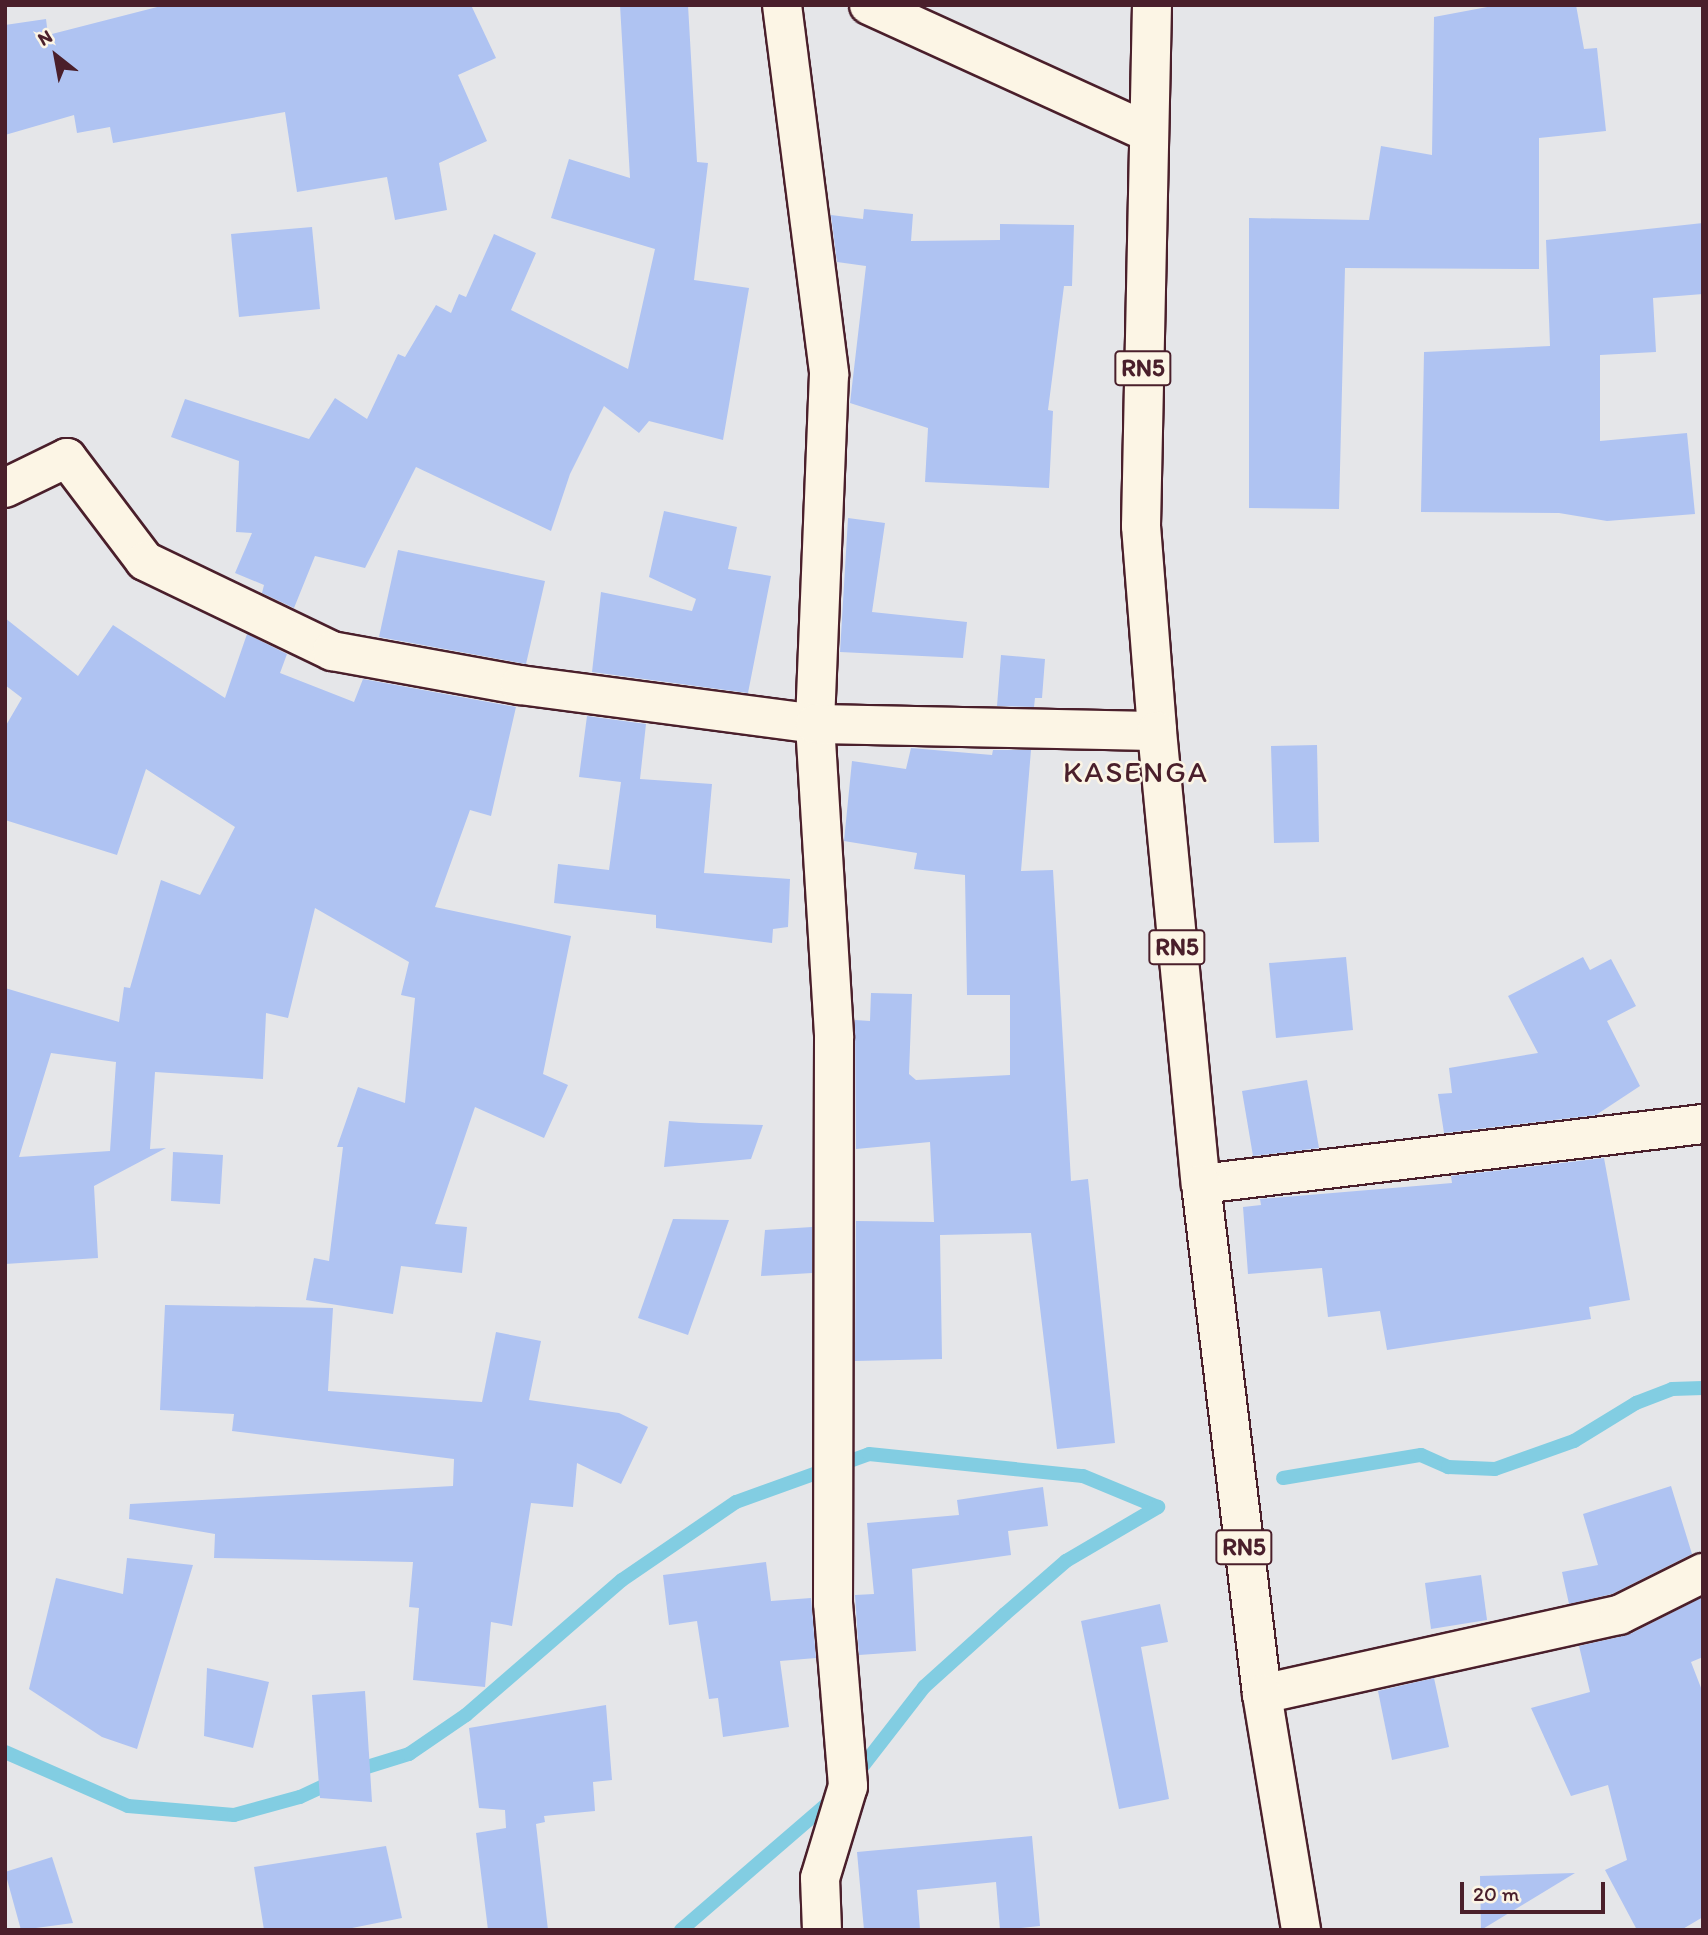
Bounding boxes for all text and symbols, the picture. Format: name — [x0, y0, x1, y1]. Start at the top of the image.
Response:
north arrow — [21, 21, 91, 91]
text: N — [33, 24, 56, 51]
road number: RN5 — [1113, 348, 1173, 388]
district label: KASENGA — [1064, 754, 1208, 790]
road number: RN5 — [1147, 926, 1207, 967]
road number: RN5 — [1214, 1526, 1274, 1568]
scale bar — [1463, 1868, 1608, 1912]
text: 20 m — [1473, 1881, 1519, 1906]

